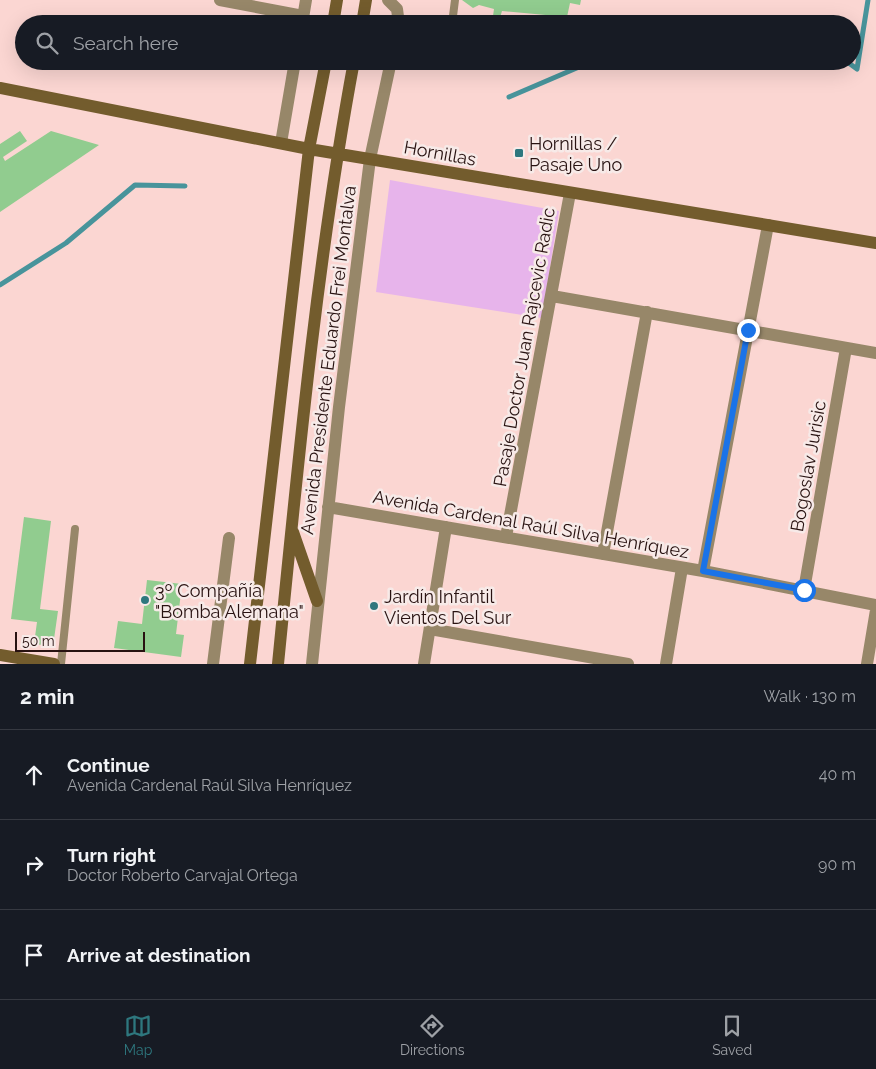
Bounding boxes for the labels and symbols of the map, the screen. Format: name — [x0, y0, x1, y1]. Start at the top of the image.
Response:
place label: Hornillas / Pasaje Uno — [529, 133, 623, 175]
street label: Hornillas — [402, 136, 478, 170]
marker: Hornillas / Pasaje Uno — [513, 147, 525, 159]
street label: Avenida Presidente Eduardo Frei Montalva — [296, 184, 360, 536]
street label: Pasaje Doctor Juan Rajcevic Radic — [489, 206, 559, 488]
route end — [737, 319, 760, 342]
street label: Bogoslav Jurisic — [786, 399, 830, 533]
street label: Avenida Cardenal Raúl Silva Henríquez — [371, 486, 691, 562]
route start — [793, 579, 816, 602]
place label: 3º Compañía "Bomba Alemana" — [155, 580, 304, 622]
place label: Jardín Infantil Vientos Del Sur — [384, 586, 512, 628]
marker: 3º Compañía "Bomba Alemana" — [139, 594, 151, 606]
marker: Jardín Infantil Vientos Del Sur — [368, 600, 380, 612]
scale bar — [15, 629, 145, 652]

